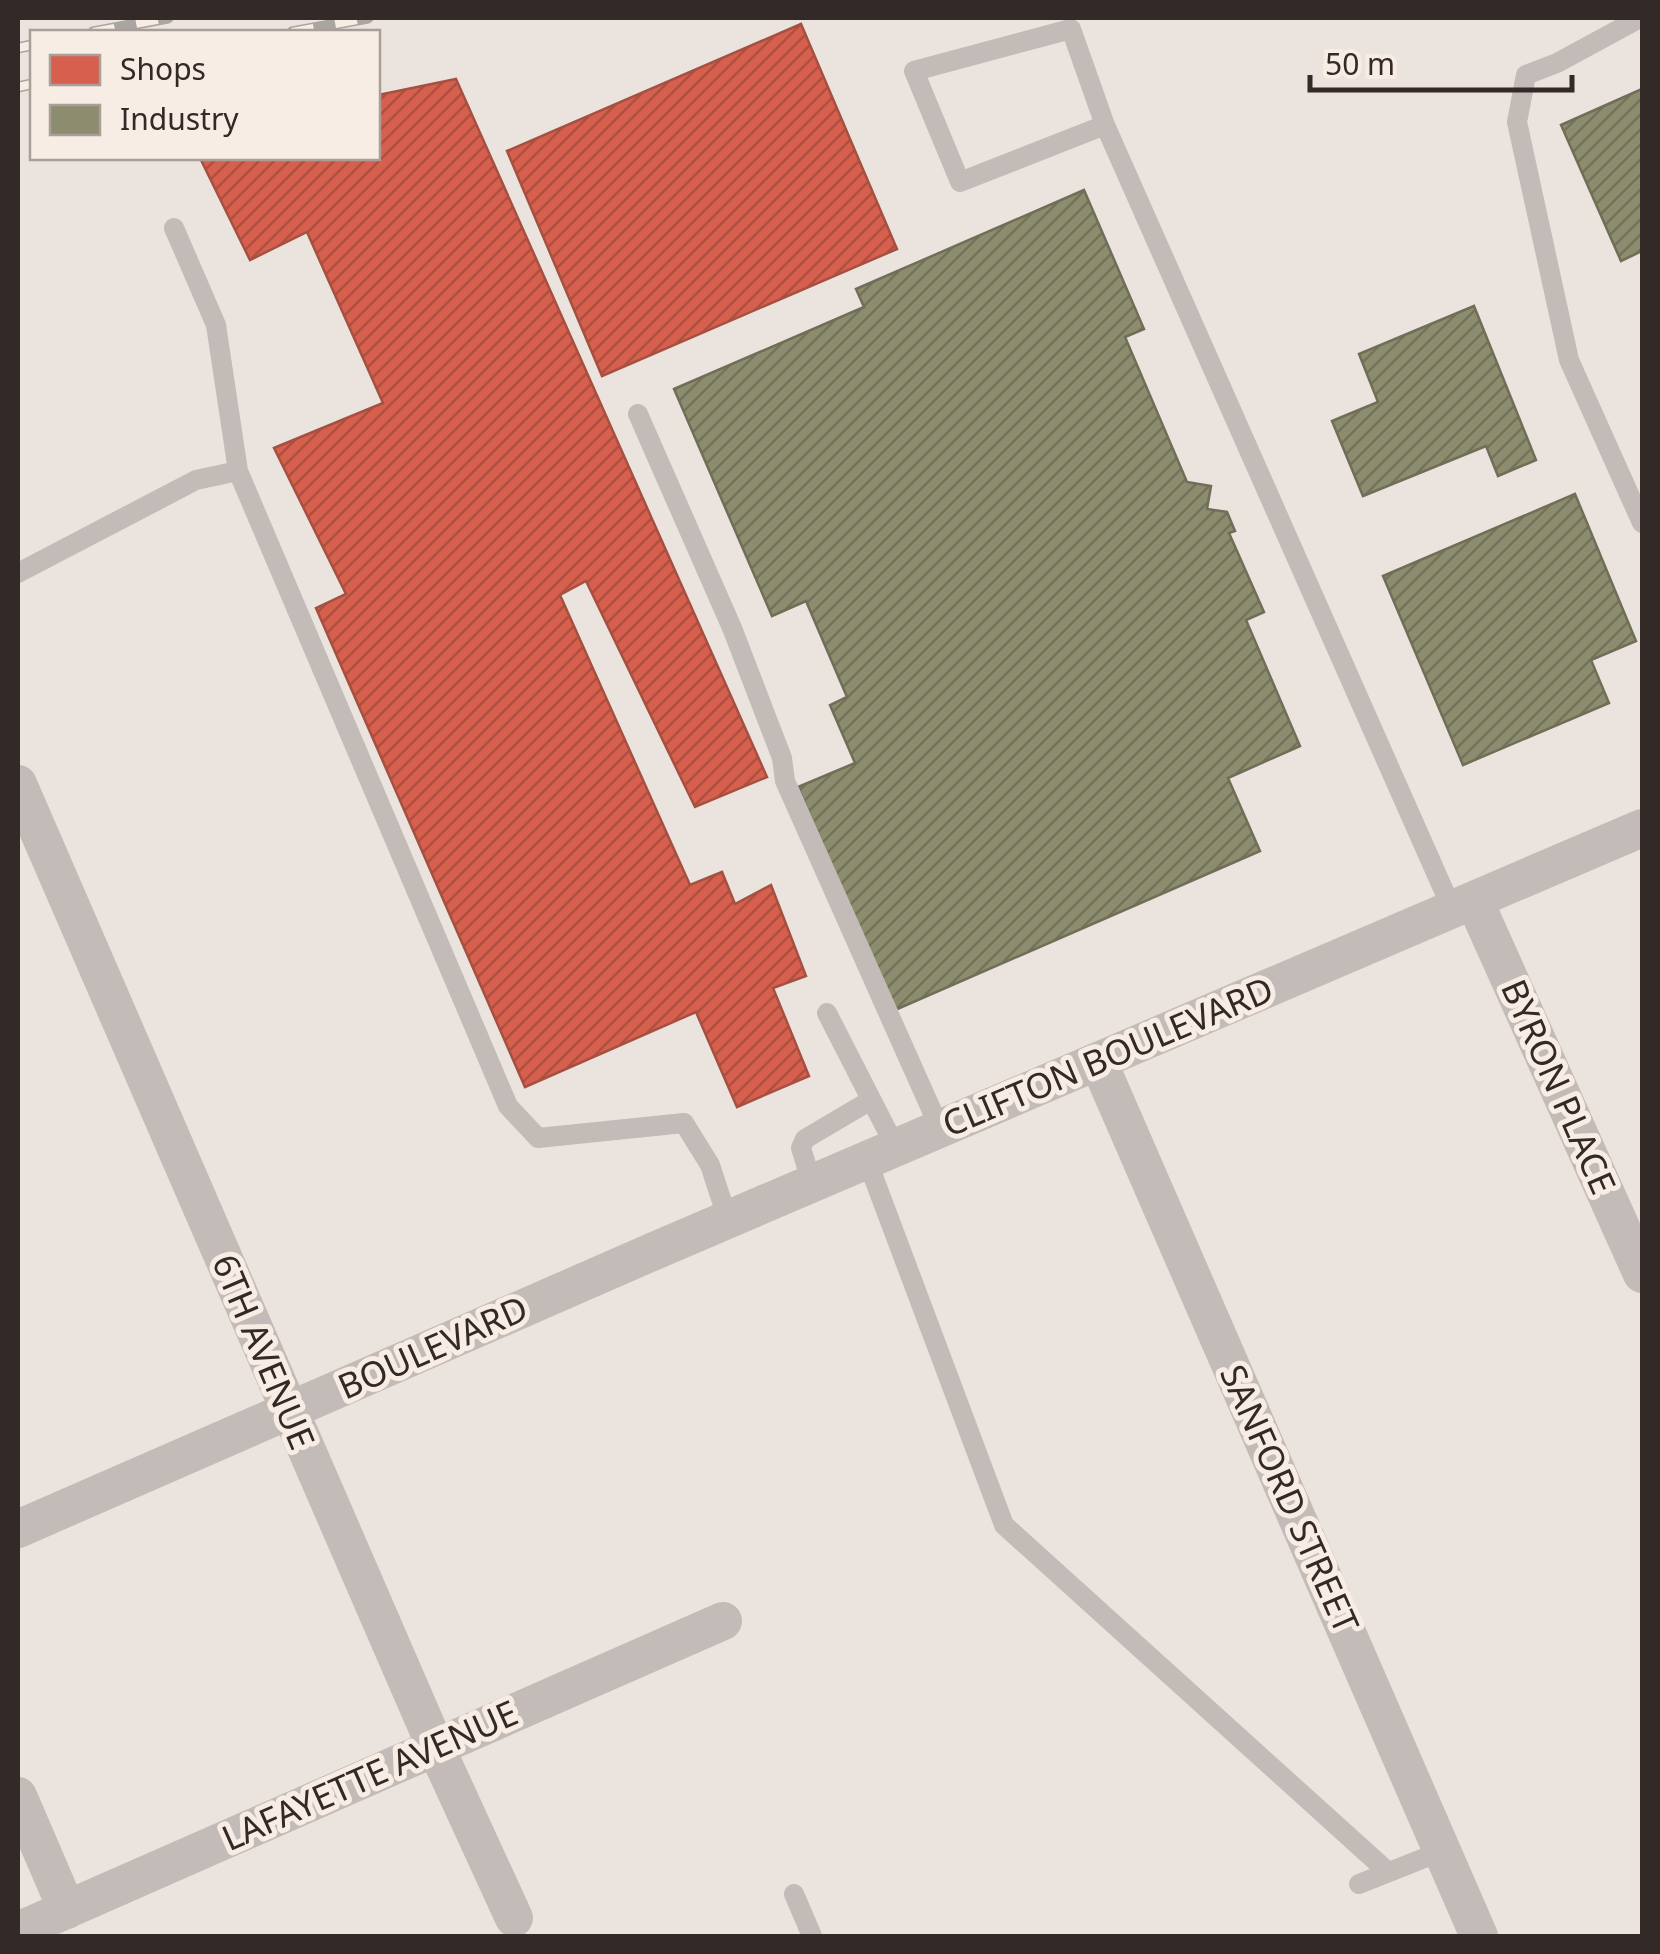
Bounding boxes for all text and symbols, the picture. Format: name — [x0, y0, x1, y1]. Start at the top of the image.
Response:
legend — [30, 30, 380, 160]
scale bar — [1310, 30, 1572, 92]
text: 50 m — [1325, 43, 1395, 84]
text: Shops — [120, 48, 206, 89]
text: Industry — [120, 98, 239, 139]
street label: CLIFTON BOULEVARD — [935, 965, 1280, 1147]
street label: BYRON PLACE — [1491, 972, 1628, 1201]
street label: 6TH AVENUE — [202, 1247, 327, 1456]
street label: BOULEVARD — [330, 1284, 535, 1409]
street label: SANFORD STREET — [1210, 1357, 1371, 1640]
street label: LAFAYETTE AVENUE — [214, 1688, 525, 1861]

